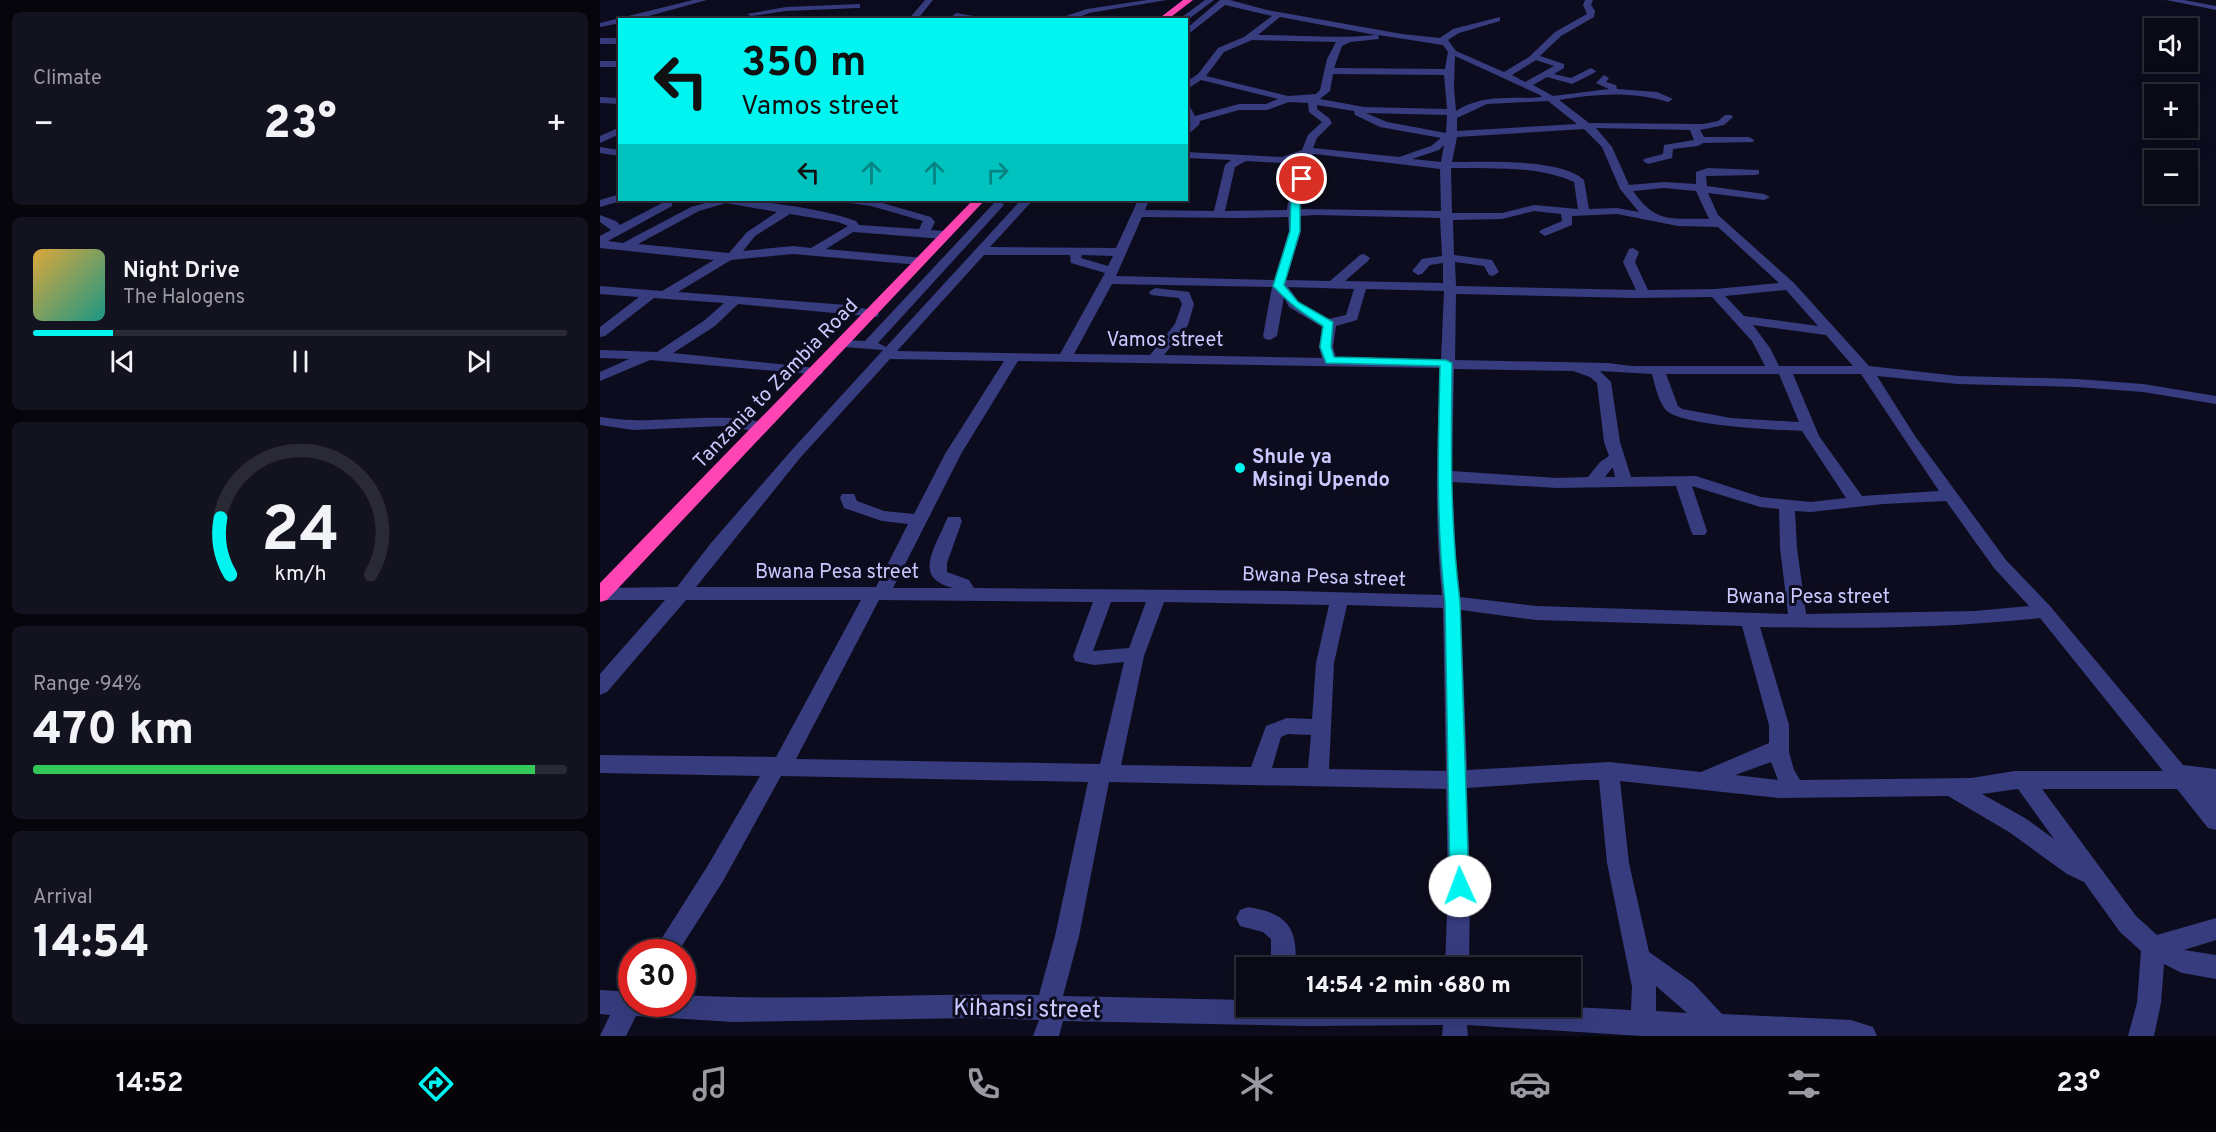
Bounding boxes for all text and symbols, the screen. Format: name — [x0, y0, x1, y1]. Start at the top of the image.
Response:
map controls — [2144, 18, 2198, 204]
button: sound — [2144, 18, 2198, 72]
text: 350 m — [741, 38, 867, 91]
icon: left — [642, 42, 720, 120]
text: Climate — [33, 66, 102, 92]
button: + — [2144, 84, 2198, 138]
text: Vamos street — [741, 90, 899, 124]
text: 23° — [263, 97, 337, 154]
text: − — [33, 105, 54, 147]
text: + — [546, 105, 567, 147]
button: − — [2144, 150, 2198, 204]
pin — [1276, 153, 1327, 204]
icon: left — [792, 156, 825, 189]
icon: ahead — [855, 156, 888, 189]
icon: ahead — [918, 156, 951, 189]
icon: right — [981, 156, 1014, 189]
icon: arrive — [1285, 162, 1318, 195]
text: Night Drive — [123, 258, 240, 285]
text: The Halogens — [123, 285, 245, 311]
street label: Tanzania to Zambia Road — [688, 294, 865, 475]
street label: Vamos street — [1106, 328, 1224, 354]
icon: previous — [106, 345, 139, 378]
icon: pause — [284, 345, 317, 378]
icon: next — [462, 345, 495, 378]
place label: Shule ya Msingi Upendo — [1252, 445, 1390, 494]
marker: Shule ya Msingi Upendo — [1233, 461, 1247, 475]
text: 24 — [261, 494, 339, 573]
street label: Bwana Pesa street — [755, 560, 919, 586]
text: km/h — [274, 561, 326, 588]
street label: Bwana Pesa street — [1241, 562, 1406, 594]
street label: Bwana Pesa street — [1726, 585, 1890, 611]
text: Range · 94% — [33, 672, 142, 698]
text: 470 km — [33, 703, 194, 760]
position arrow — [1428, 854, 1492, 918]
text: Arrival — [33, 885, 93, 911]
text: 14:54 — [33, 916, 150, 973]
speed limit sign: 30 — [618, 939, 696, 1017]
text: 14:54 · 2 min · 680 m — [1306, 973, 1511, 1000]
street label: Kihansi street — [953, 994, 1101, 1026]
icon: directions — [415, 1063, 457, 1105]
icon: music — [689, 1063, 731, 1105]
icon: phone — [962, 1063, 1004, 1105]
icon: climate — [1236, 1063, 1278, 1105]
icon: car — [1509, 1063, 1551, 1105]
icon: filters — [1783, 1063, 1825, 1105]
text: 14:52 — [116, 1067, 184, 1101]
text: 23° — [2056, 1067, 2100, 1101]

